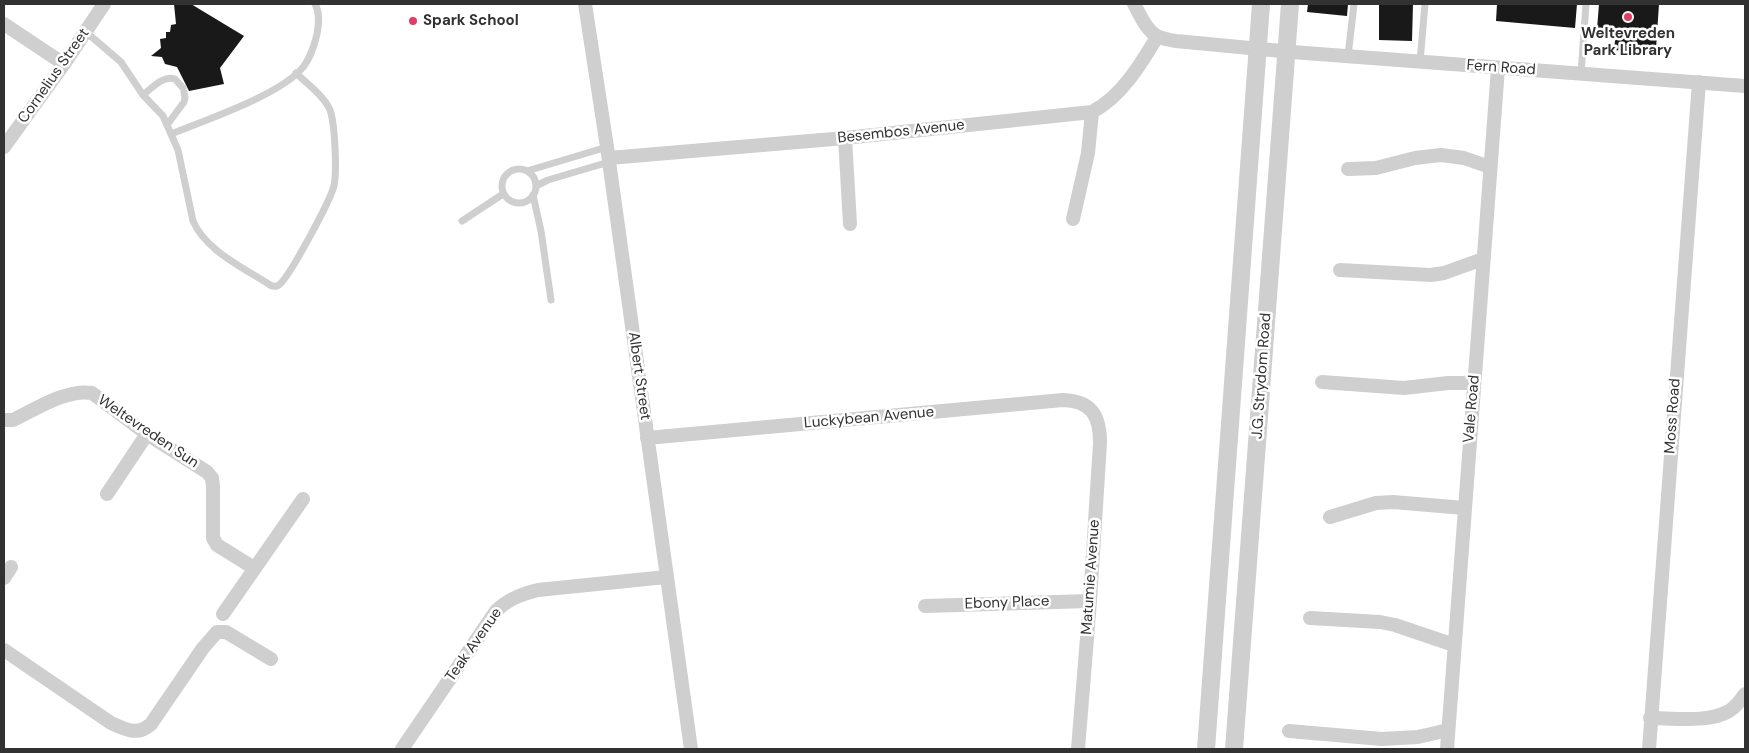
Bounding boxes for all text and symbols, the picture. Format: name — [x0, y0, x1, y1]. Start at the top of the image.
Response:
marker: Weltevreden Park Library — [1622, 11, 1634, 23]
place label: Spark School — [423, 12, 519, 30]
marker: Spark School — [407, 15, 419, 27]
street label: Cornelius Street — [15, 25, 93, 127]
place label: Weltevreden Park Library — [1581, 25, 1675, 60]
street label: Fern Road — [1466, 57, 1536, 79]
street label: Besembos Avenue — [837, 116, 965, 148]
street label: J.G. Strydom Road — [1249, 312, 1275, 440]
street label: Albert Street — [624, 331, 654, 421]
street label: Vale Road — [1460, 374, 1484, 444]
street label: Moss Road — [1661, 378, 1685, 454]
street label: Weltevreden Sun — [94, 392, 202, 472]
street label: Luckybean Avenue — [803, 403, 935, 433]
street label: Matumie Avenue — [1078, 519, 1104, 635]
street label: Ebony Place — [964, 593, 1050, 613]
street label: Teak Avenue — [442, 605, 506, 685]

